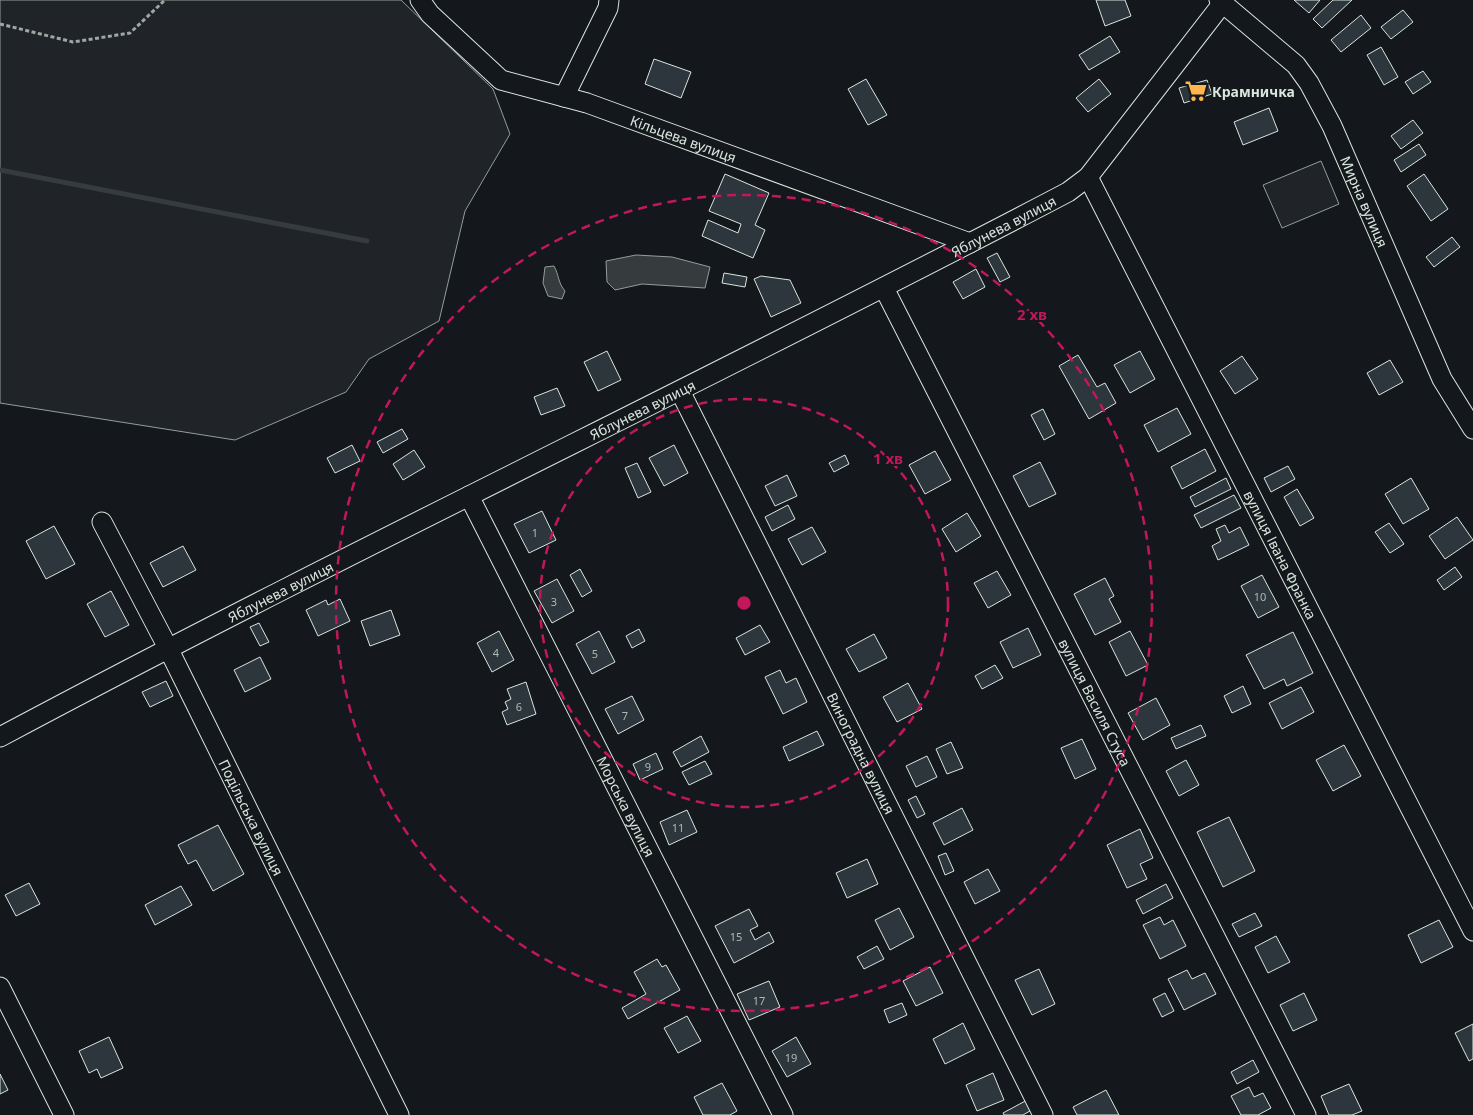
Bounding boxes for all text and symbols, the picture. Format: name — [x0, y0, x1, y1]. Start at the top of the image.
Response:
supermarket icon: Крамничка — [1183, 78, 1209, 104]
place label: Крамничка — [1212, 82, 1295, 101]
street label: Кільцева вулиця — [628, 110, 739, 166]
street label: Мирна вулиця — [1337, 153, 1393, 250]
street label: Яблунева вулиця — [947, 191, 1059, 261]
text: 2 хв — [1017, 304, 1047, 324]
street label: Яблунева вулиця — [586, 375, 698, 444]
text: 1 хв — [873, 448, 903, 468]
street label: вулиця Івана Франка — [1240, 487, 1322, 622]
house number: 1 — [532, 525, 538, 540]
street label: Яблунева вулиця — [224, 556, 336, 626]
house number: 10 — [1254, 589, 1266, 604]
house number: 3 — [551, 594, 557, 609]
centre of rings — [735, 594, 753, 612]
street label: вулиця Василя Стуса — [1055, 635, 1136, 769]
house number: 4 — [493, 645, 500, 660]
house number: 5 — [592, 646, 598, 661]
street label: Виноградна вулиця — [823, 689, 900, 817]
house number: 6 — [516, 699, 522, 714]
house number: 7 — [622, 708, 628, 723]
street label: Морська вулиця — [593, 753, 660, 860]
street label: Подільська вулиця — [215, 756, 288, 878]
house number: 9 — [645, 759, 651, 774]
house number: 11 — [672, 820, 684, 835]
house number: 15 — [730, 929, 742, 944]
house number: 17 — [753, 993, 765, 1008]
house number: 19 — [785, 1050, 797, 1065]

